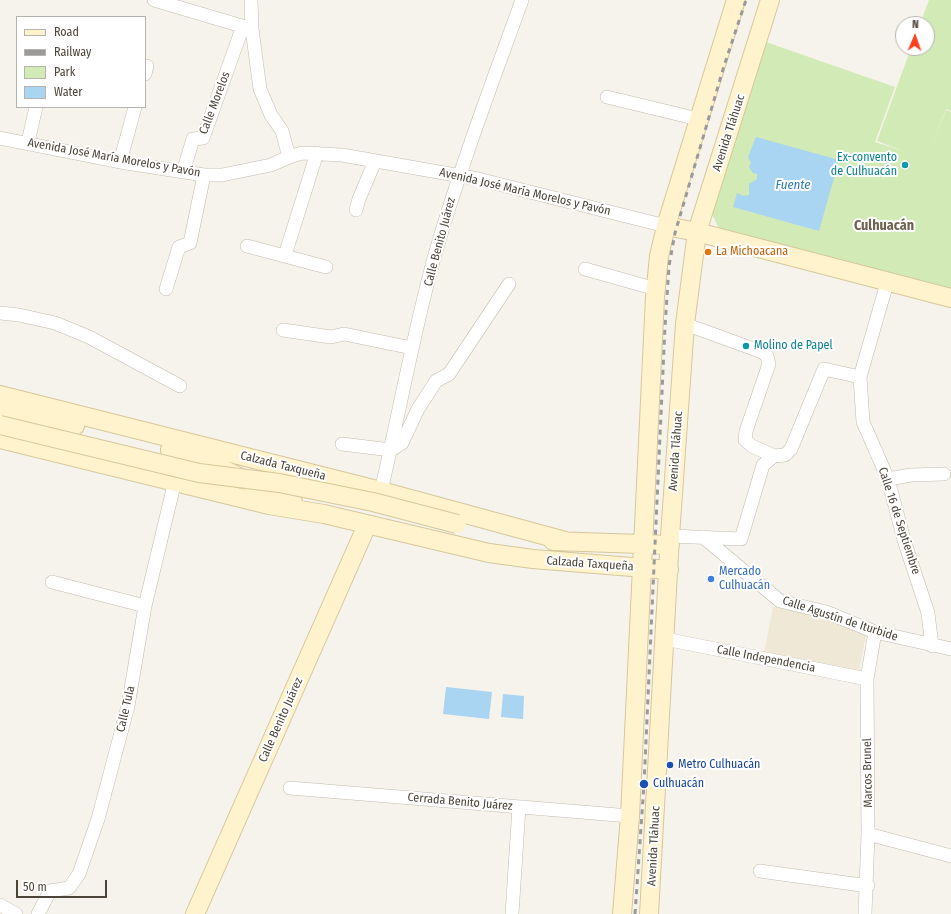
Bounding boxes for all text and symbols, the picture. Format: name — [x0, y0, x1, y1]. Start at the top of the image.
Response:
legend — [16, 16, 146, 108]
north arrow — [895, 16, 935, 56]
text: N — [912, 18, 919, 31]
text: Road — [54, 25, 79, 39]
text: Railway — [54, 45, 91, 59]
text: Park — [54, 65, 75, 79]
street label: Calle Morelos — [196, 70, 234, 136]
text: Water — [54, 85, 82, 99]
street label: Avenida Tláhuac — [710, 93, 748, 173]
street label: Avenida José María Morelos y Pavón — [26, 136, 202, 180]
place label: Ex-convento de Culhuacán — [831, 151, 897, 179]
marker: Ex-convento de Culhuacán — [900, 160, 910, 170]
street label: Avenida José María Morelos y Pavón — [438, 165, 612, 219]
water label: Fuente — [776, 177, 810, 193]
street label: Calle Benito Juárez — [421, 196, 459, 288]
district label: Culhuacán — [854, 218, 914, 234]
place label: La Michoacana — [716, 245, 788, 259]
marker: La Michoacana — [703, 247, 713, 257]
place label: Molino de Papel — [754, 339, 833, 353]
marker: Molino de Papel — [741, 341, 751, 351]
street label: Avenida Tláhuac — [666, 411, 686, 491]
street label: Calzada Taxqueña — [239, 448, 327, 484]
street label: Calle 16 de Septiembre — [875, 466, 923, 576]
street label: Calzada Taxqueña — [546, 554, 634, 574]
place label: Mercado Culhuacán — [719, 565, 770, 593]
marker: Mercado Culhuacán — [706, 574, 716, 584]
street label: Calle Agustín de Iturbide — [780, 594, 900, 644]
street label: Calle Independencia — [716, 642, 816, 676]
street label: Calle Benito Juárez — [256, 675, 306, 765]
street label: Calle Tula — [114, 684, 138, 734]
street label: Marcos Brunel — [860, 738, 876, 808]
place label: Metro Culhuacán — [678, 758, 760, 772]
marker: Metro Culhuacán — [665, 760, 675, 770]
place label: Culhuacán — [653, 777, 704, 791]
marker: Culhuacán — [638, 778, 650, 790]
street label: Cerrada Benito Juárez — [407, 790, 513, 814]
street label: Avenida Tláhuac — [645, 806, 663, 886]
scale bar — [18, 872, 109, 898]
text: 50 m — [23, 880, 47, 894]

